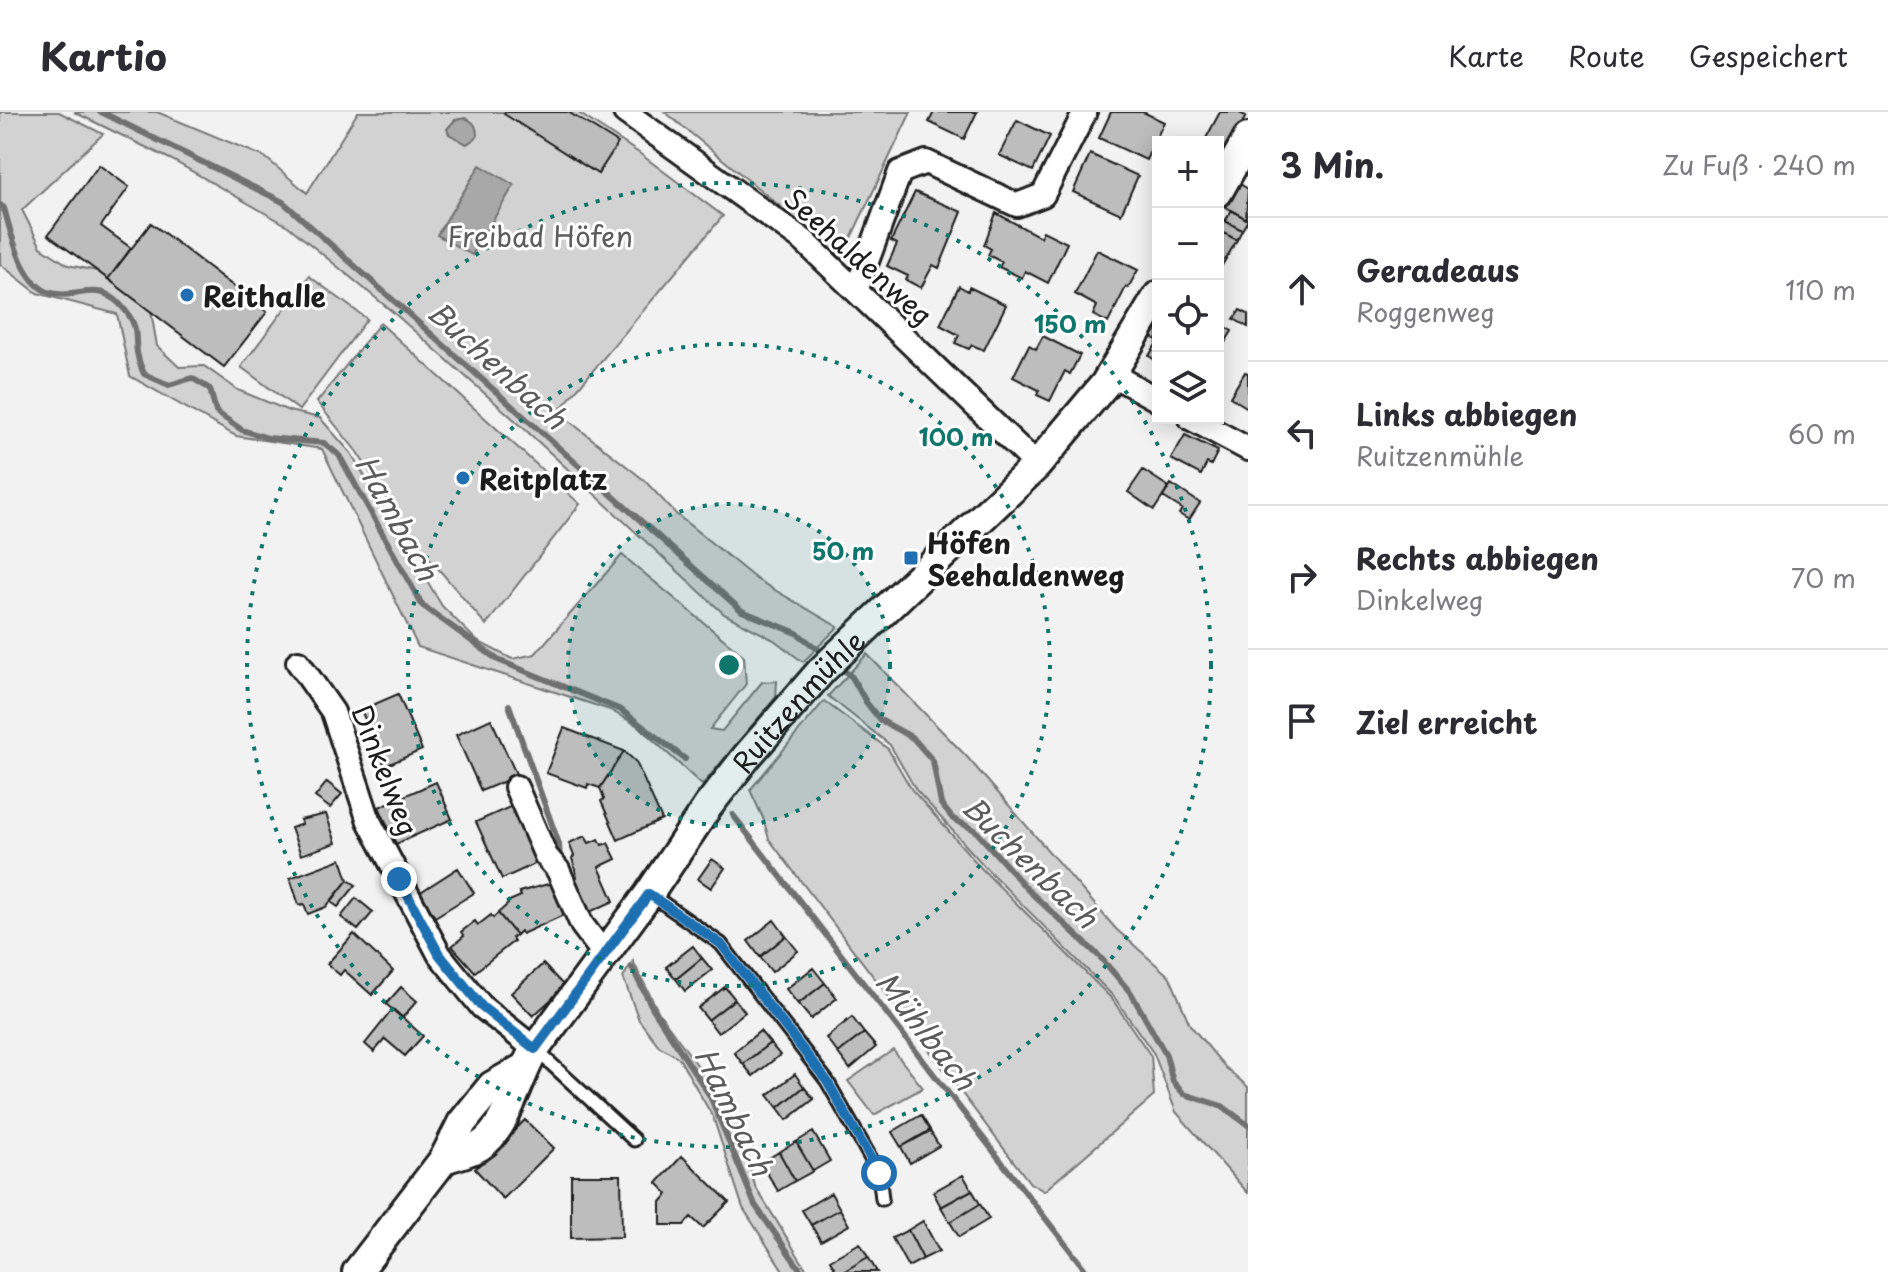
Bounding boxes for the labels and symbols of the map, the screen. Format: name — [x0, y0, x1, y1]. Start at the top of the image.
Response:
street label: Seehaldenweg — [775, 177, 943, 335]
park label: Freibad Höfen — [447, 214, 633, 257]
place label: Reithalle — [203, 274, 326, 317]
marker: Reithalle — [178, 286, 196, 304]
water label: Buchenbach — [418, 289, 578, 439]
text: 150 m — [1034, 305, 1106, 341]
text: 100 m — [919, 418, 993, 454]
water label: Hambach — [345, 446, 451, 589]
place label: Reitplatz — [479, 457, 607, 500]
marker: Reitplatz — [454, 469, 472, 487]
place label: Höfen Seehaldenweg — [927, 521, 1125, 596]
text: 50 m — [812, 532, 874, 568]
marker: Höfen Seehaldenweg — [902, 549, 920, 567]
street label: Ruitzenmühle — [721, 619, 874, 782]
centre of rings — [715, 651, 743, 679]
street label: Dinkelweg — [341, 698, 431, 842]
water label: Buchenbach — [953, 785, 1109, 938]
route end — [381, 861, 417, 897]
water label: Mühlbach — [866, 961, 988, 1100]
water label: Hambach — [685, 1039, 786, 1183]
route start — [861, 1155, 897, 1191]

